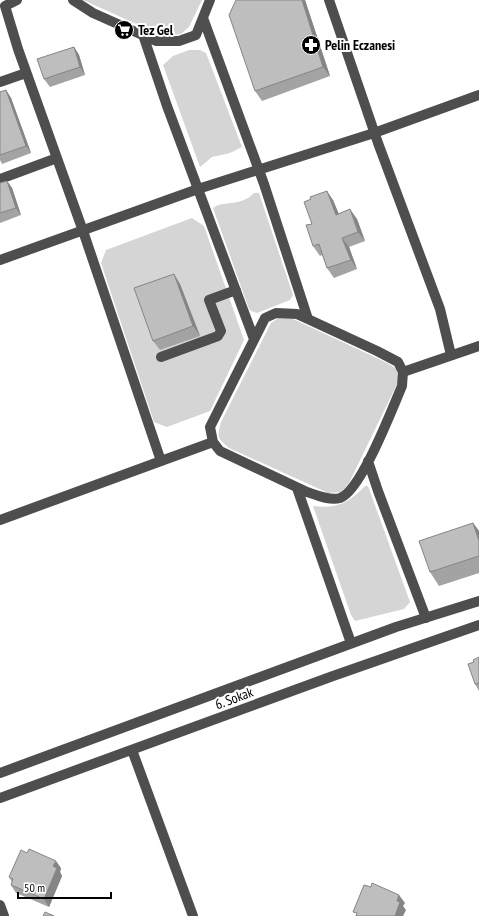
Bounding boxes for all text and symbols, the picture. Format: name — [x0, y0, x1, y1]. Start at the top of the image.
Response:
supermarket icon: Tez Gel — [113, 19, 135, 41]
place label: Tez Gel — [138, 21, 174, 39]
pharmacy icon: Pelin Eczanesi — [300, 34, 322, 56]
place label: Pelin Eczanesi — [325, 36, 395, 54]
street label: 6. Sokak — [212, 683, 256, 713]
scale bar — [18, 874, 111, 900]
text: 50 m — [24, 880, 45, 895]

